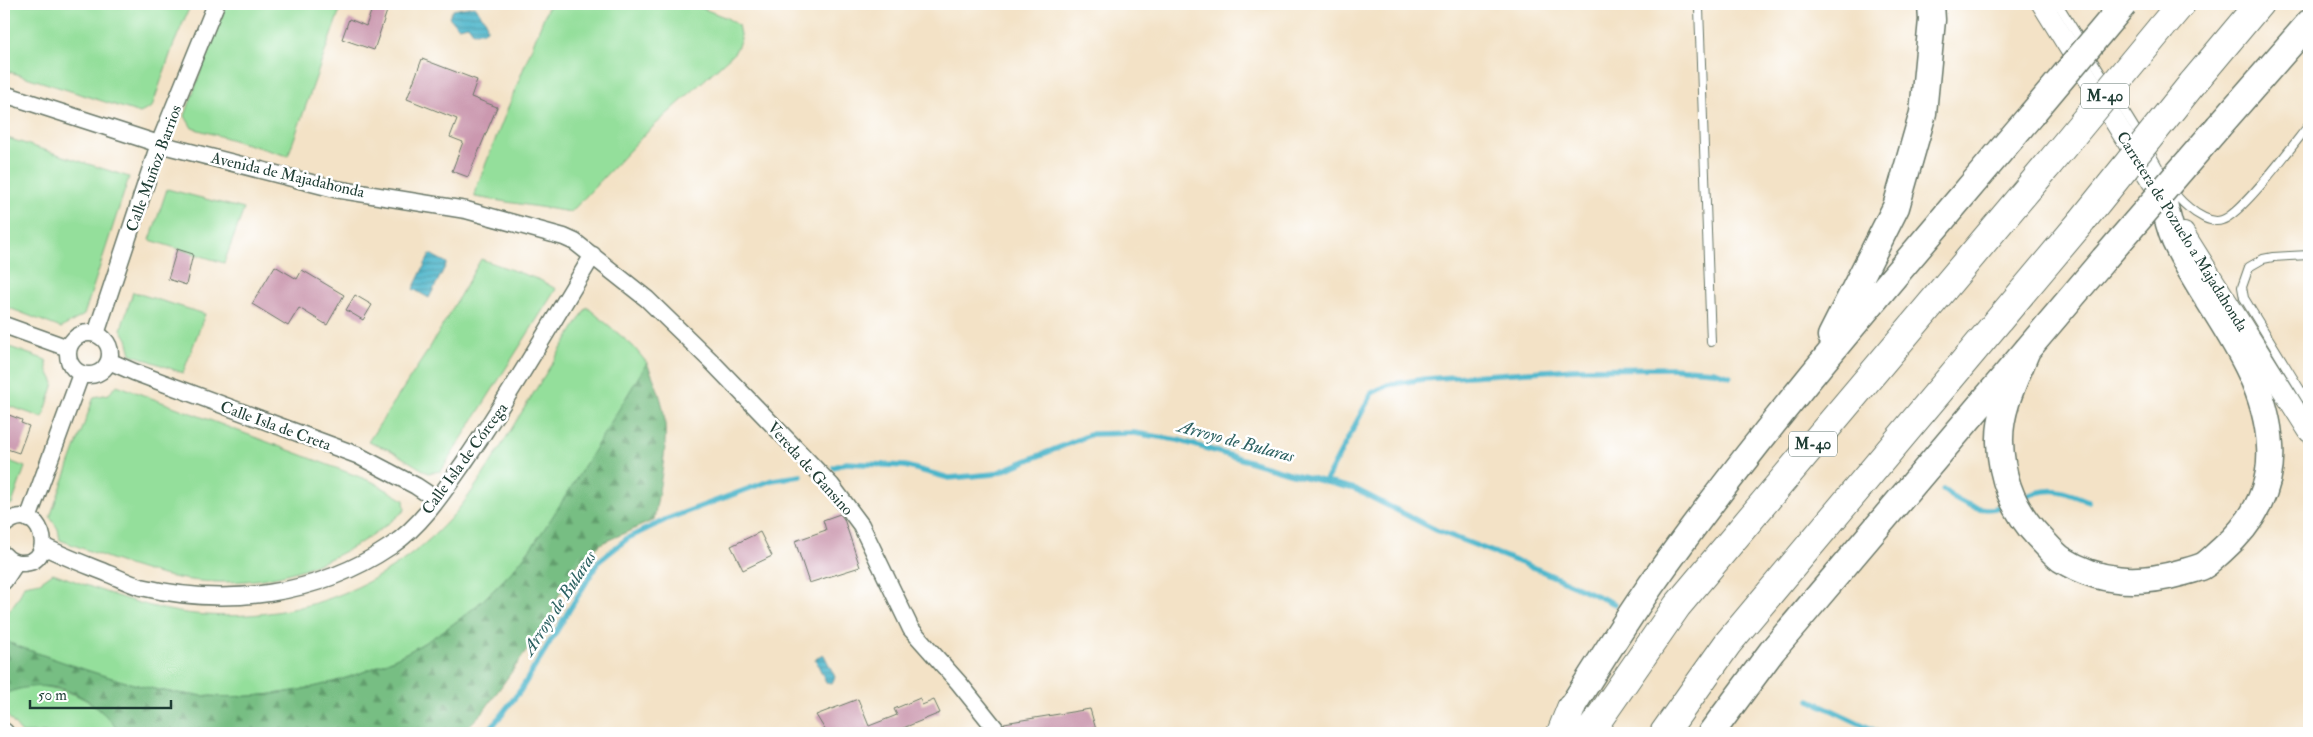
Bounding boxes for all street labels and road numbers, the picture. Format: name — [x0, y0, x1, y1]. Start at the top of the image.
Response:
road number: M-40 — [2081, 84, 2129, 108]
street label: Calle Muñoz Barrios — [122, 102, 186, 234]
street label: Carretera de Pozuelo a Majadahonda — [2112, 128, 2252, 336]
street label: Avenida de Majadahonda — [208, 147, 367, 202]
street label: Calle Isla de Creta — [218, 397, 334, 455]
street label: Calle Isla de Córcega — [418, 398, 512, 518]
street label: Vereda de Gansino — [763, 418, 858, 520]
road number: M-40 — [1789, 432, 1837, 456]

